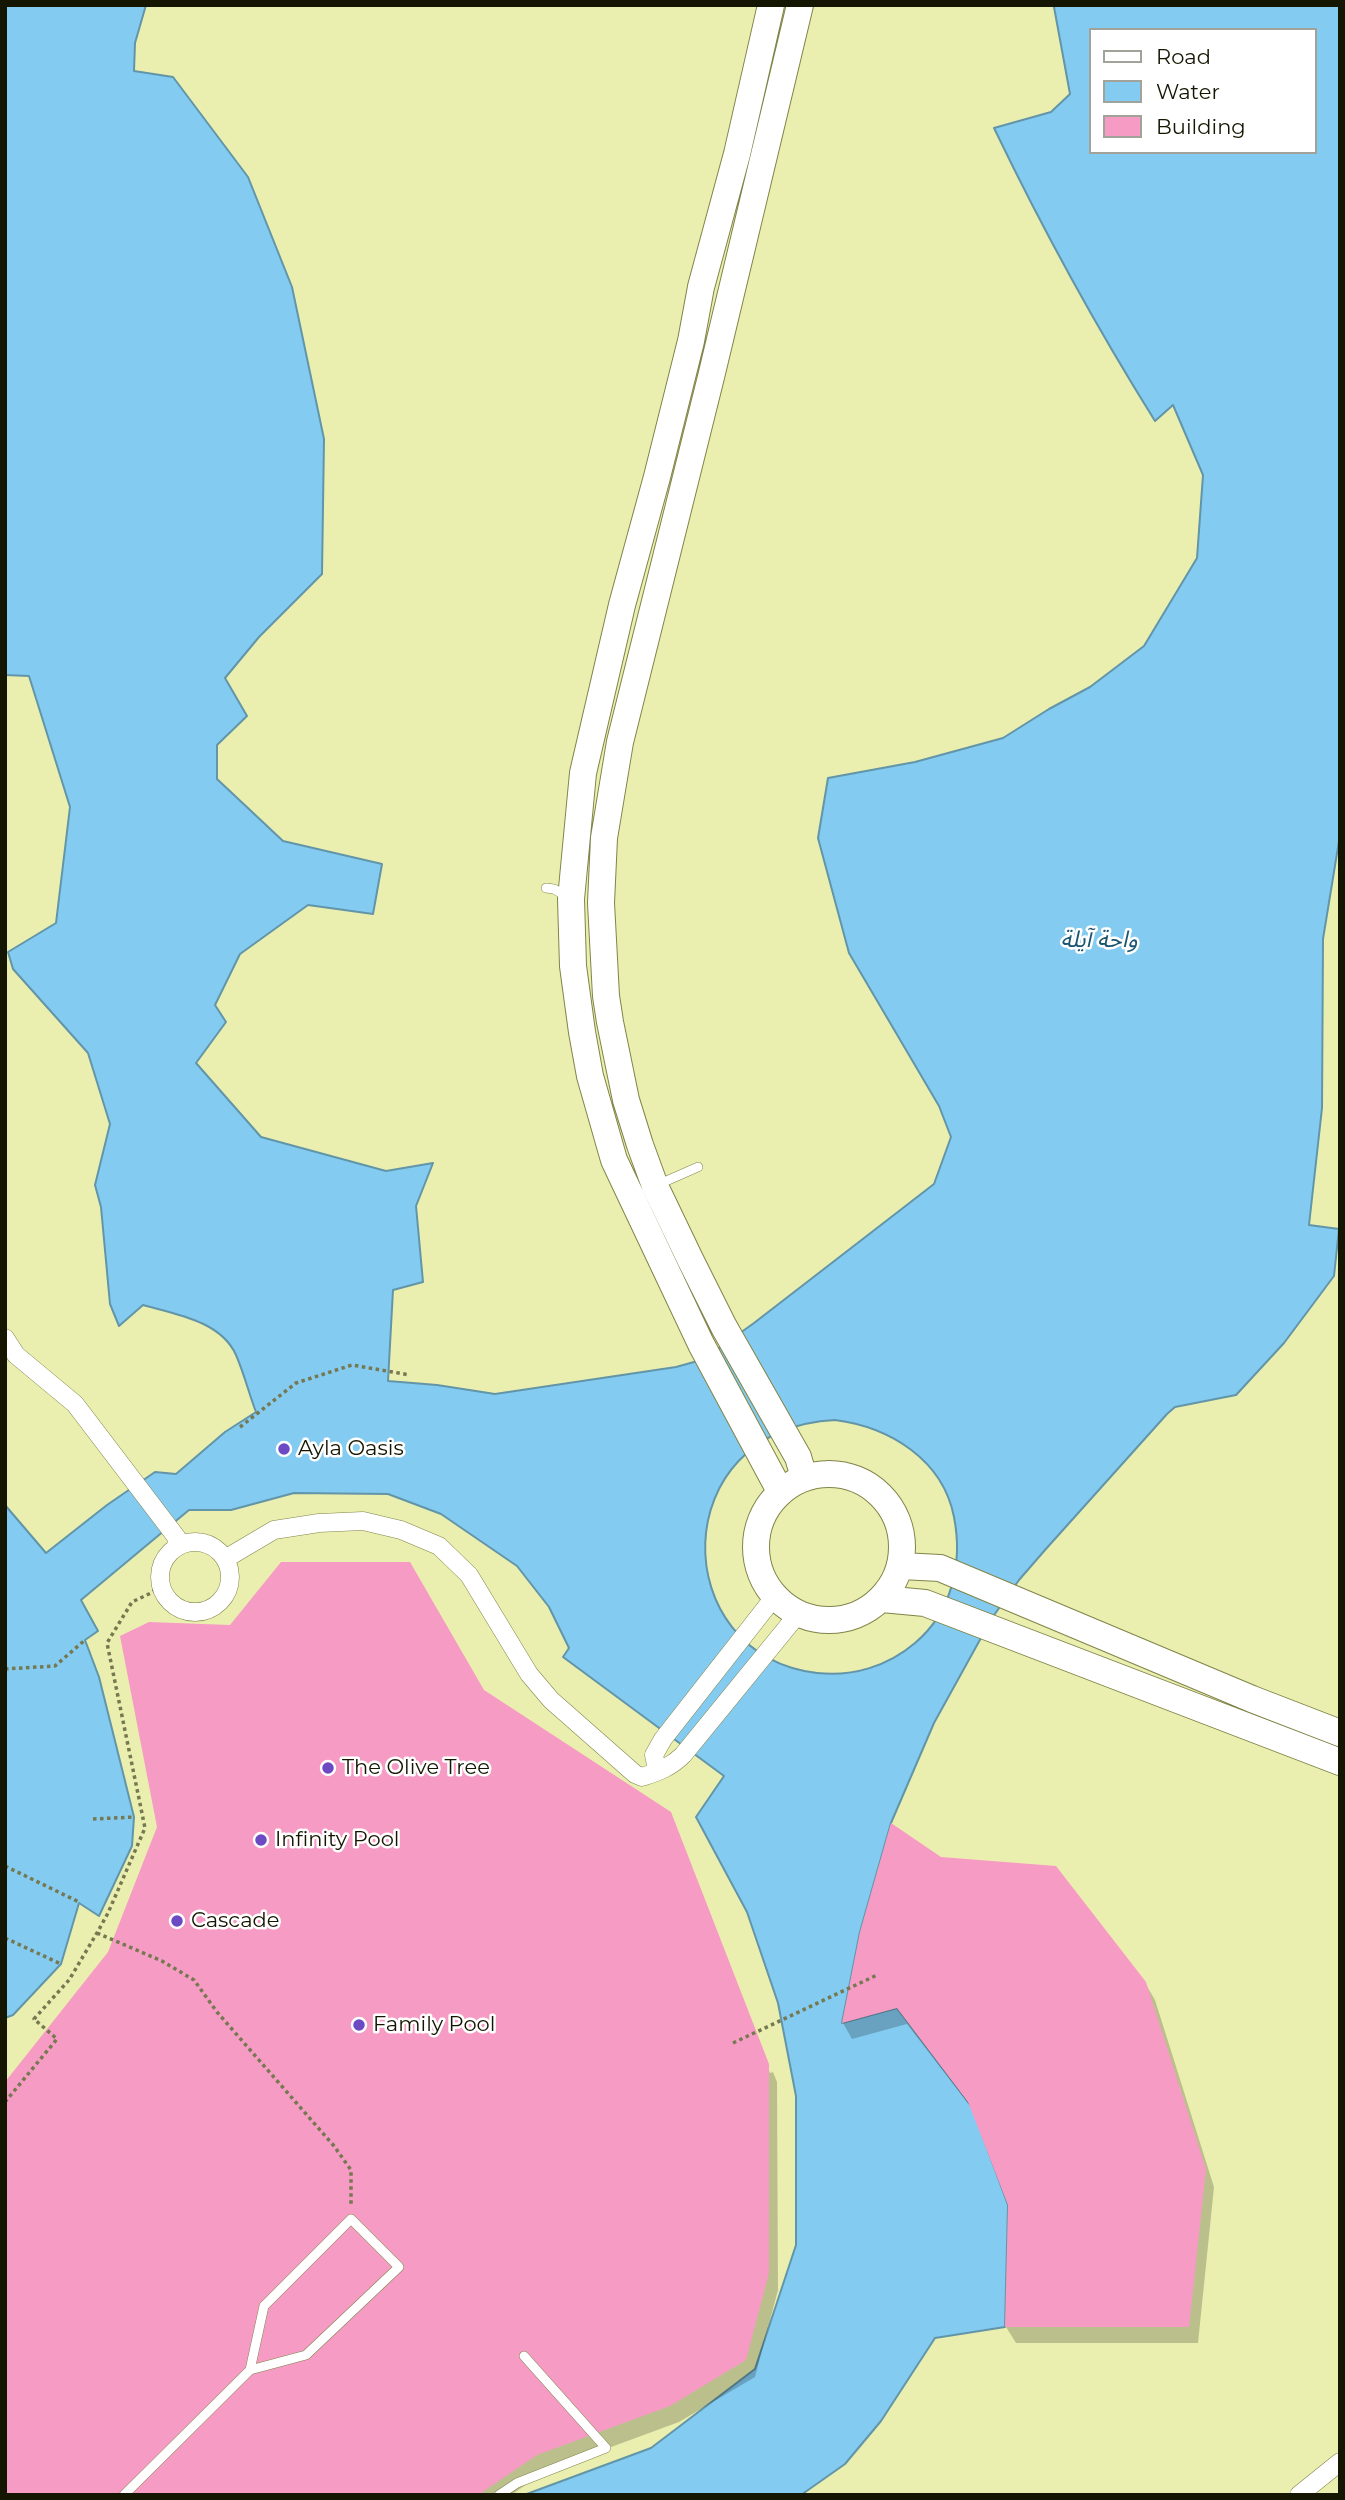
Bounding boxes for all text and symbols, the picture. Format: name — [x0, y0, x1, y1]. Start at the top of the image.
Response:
legend — [1090, 28, 1317, 154]
text: Road — [1156, 44, 1211, 69]
text: Water — [1156, 79, 1220, 104]
text: Building — [1156, 114, 1246, 139]
water label: واحة آيلة — [1061, 926, 1137, 954]
place label: Ayla Oasis — [298, 1436, 404, 1462]
marker: Ayla Oasis — [276, 1441, 292, 1457]
place label: The Olive Tree — [342, 1755, 490, 1781]
marker: The Olive Tree — [320, 1760, 336, 1776]
place label: Infinity Pool — [275, 1827, 399, 1853]
marker: Infinity Pool — [253, 1832, 269, 1848]
place label: Cascade — [191, 1908, 279, 1934]
marker: Cascade — [169, 1913, 185, 1929]
place label: Family Pool — [373, 2012, 495, 2038]
marker: Family Pool — [351, 2017, 367, 2033]

